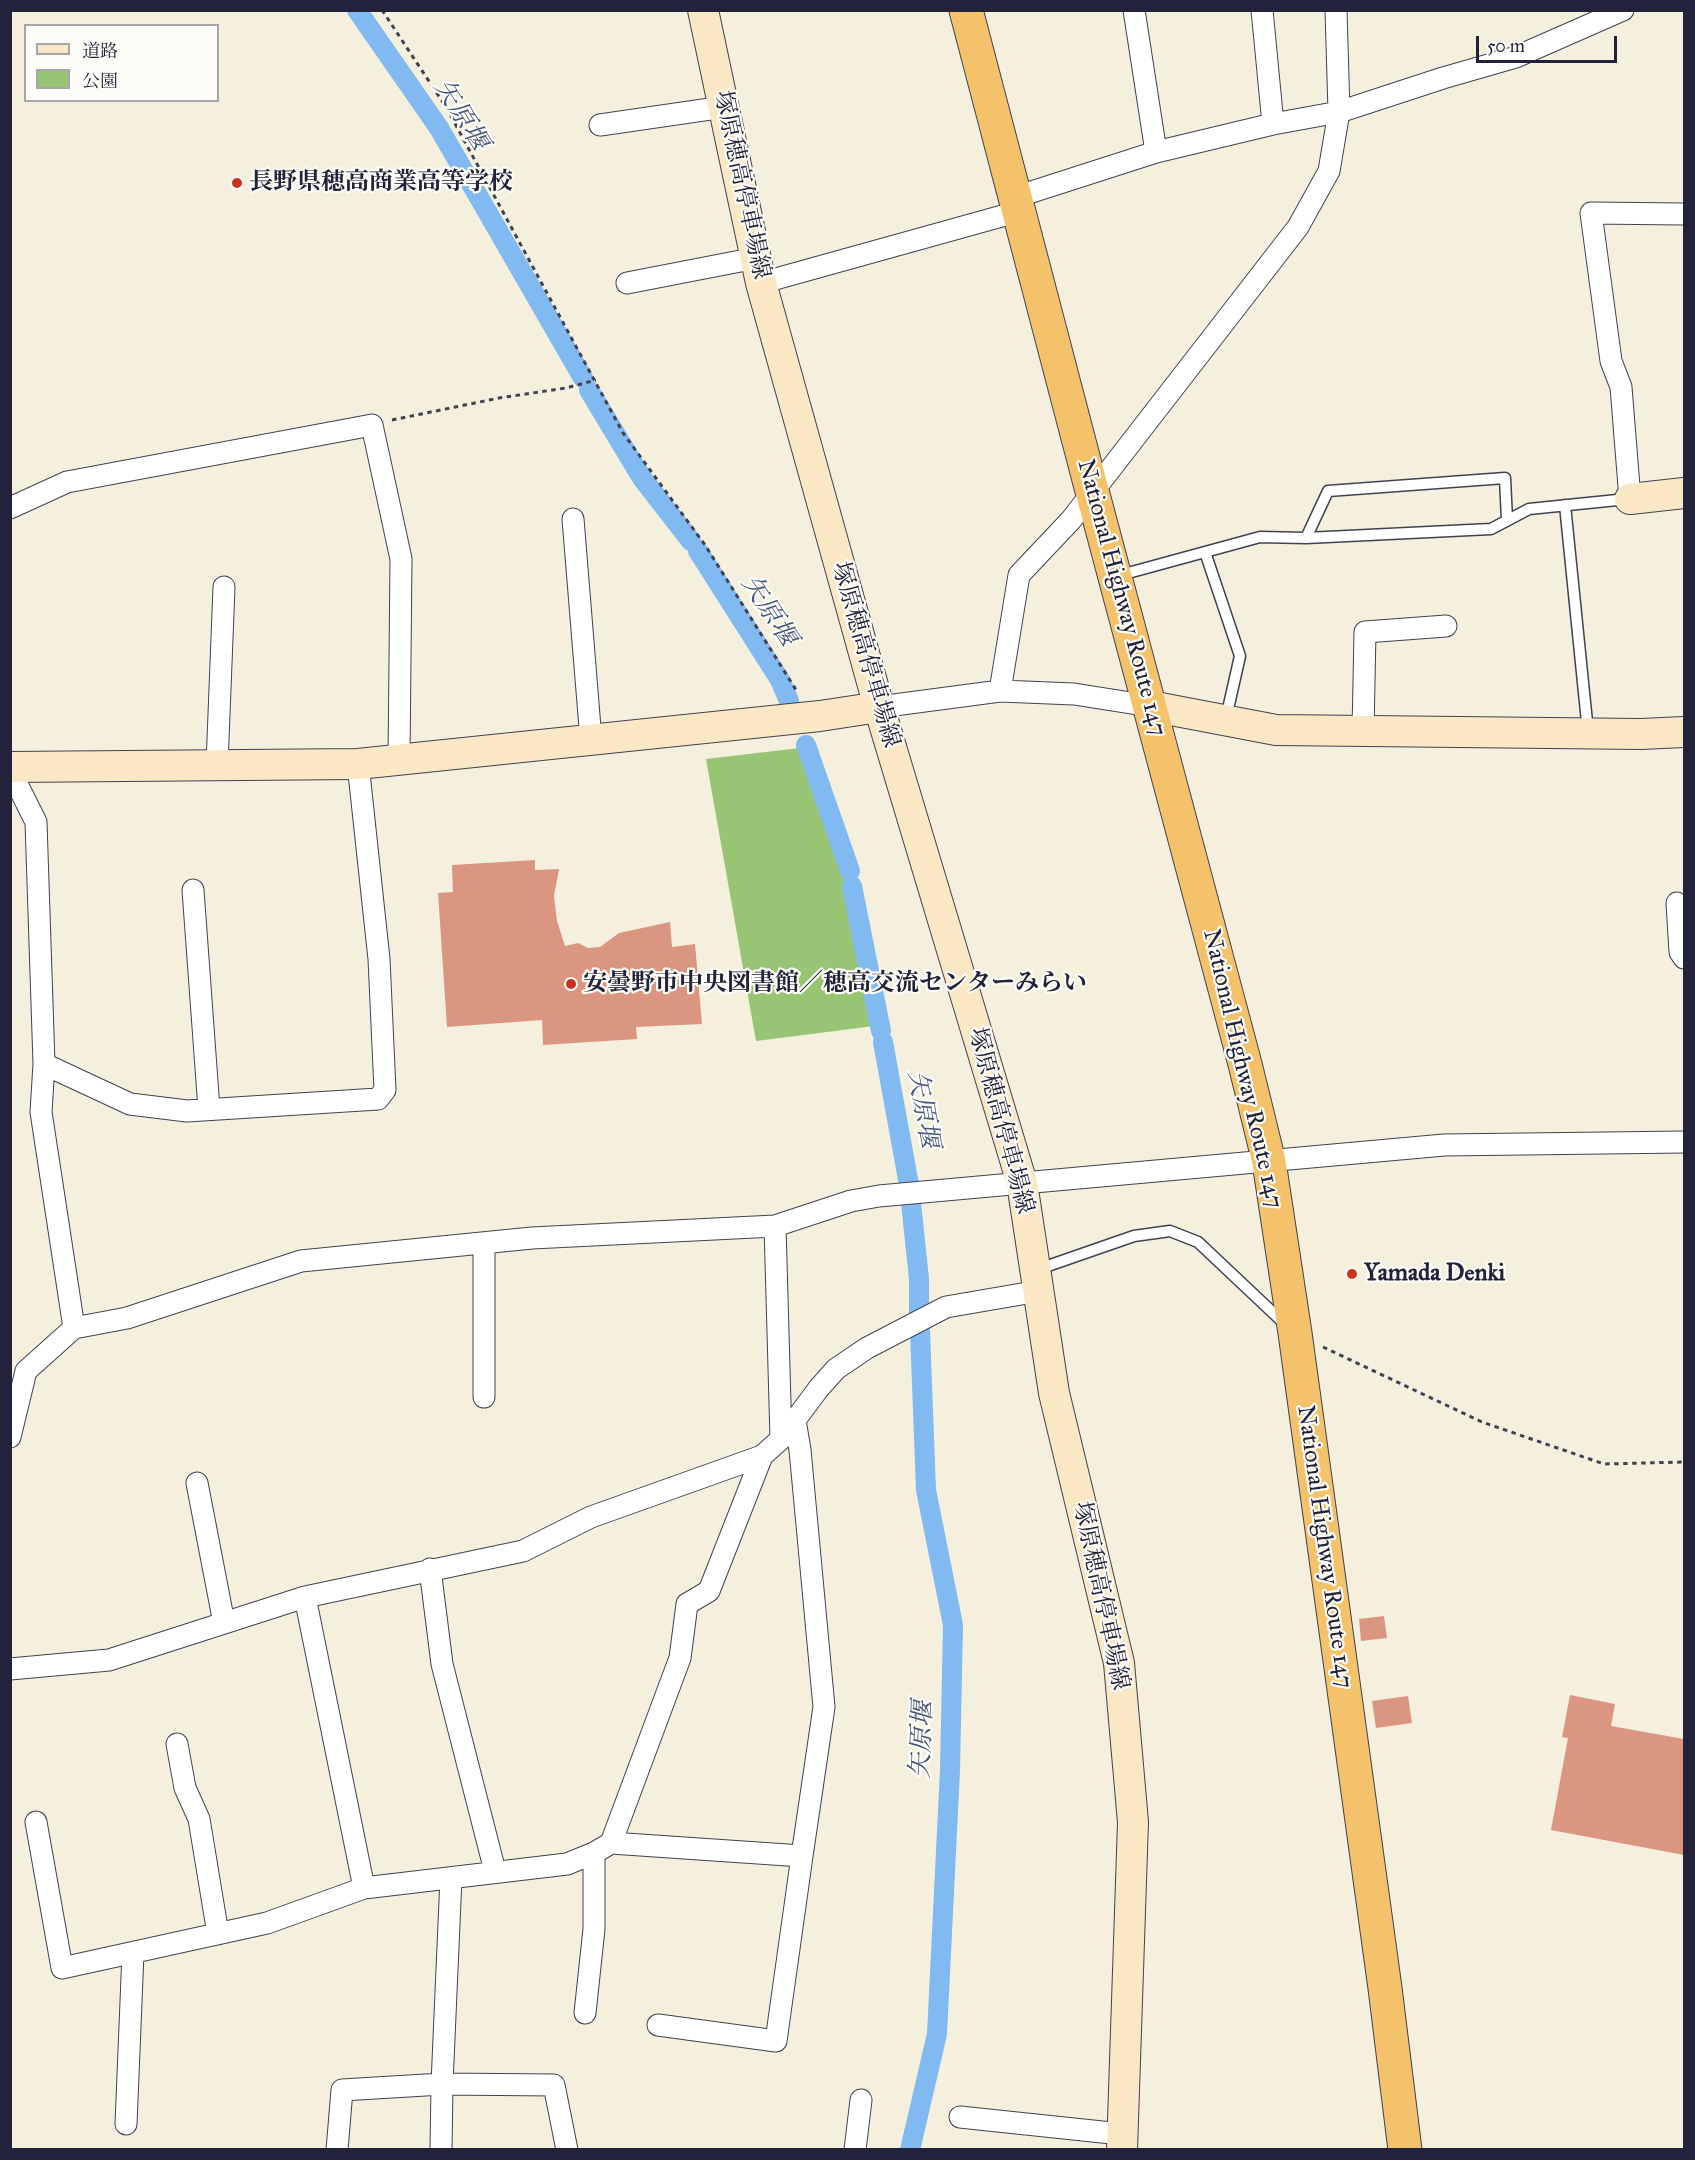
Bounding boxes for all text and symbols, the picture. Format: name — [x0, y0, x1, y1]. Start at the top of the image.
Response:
legend — [24, 24, 219, 102]
scale bar — [1479, 24, 1620, 62]
text: 50 m — [1487, 35, 1525, 57]
text: 道路 — [82, 40, 118, 62]
text: 公園 — [82, 70, 118, 92]
water label: 矢原堰 — [426, 74, 494, 156]
street label: 塚原穂高停車場線 — [707, 88, 775, 282]
place label: 長野県穂高商業高等学校 — [249, 169, 513, 197]
marker: 長野県穂高商業高等学校 — [230, 176, 244, 190]
street label: National Highway Route 147 — [1070, 456, 1172, 740]
street label: 塚原穂高停車場線 — [825, 559, 905, 751]
water label: 矢原堰 — [734, 570, 802, 652]
street label: National Highway Route 147 — [1196, 927, 1288, 1211]
place label: 安曇野市中央図書館／穂高交流センターみらい — [583, 970, 1087, 998]
marker: 安曇野市中央図書館／穂高交流センターみらい — [564, 977, 578, 991]
street label: 塚原穂高停車場線 — [961, 1025, 1039, 1217]
water label: 矢原堰 — [900, 1068, 944, 1150]
place label: Yamada Denki — [1364, 1260, 1505, 1288]
marker: Yamada Denki — [1345, 1267, 1359, 1281]
street label: National Highway Route 147 — [1290, 1404, 1358, 1690]
street label: 塚原穂高停車場線 — [1066, 1499, 1134, 1693]
water label: 矢原堰 — [906, 1700, 940, 1780]

